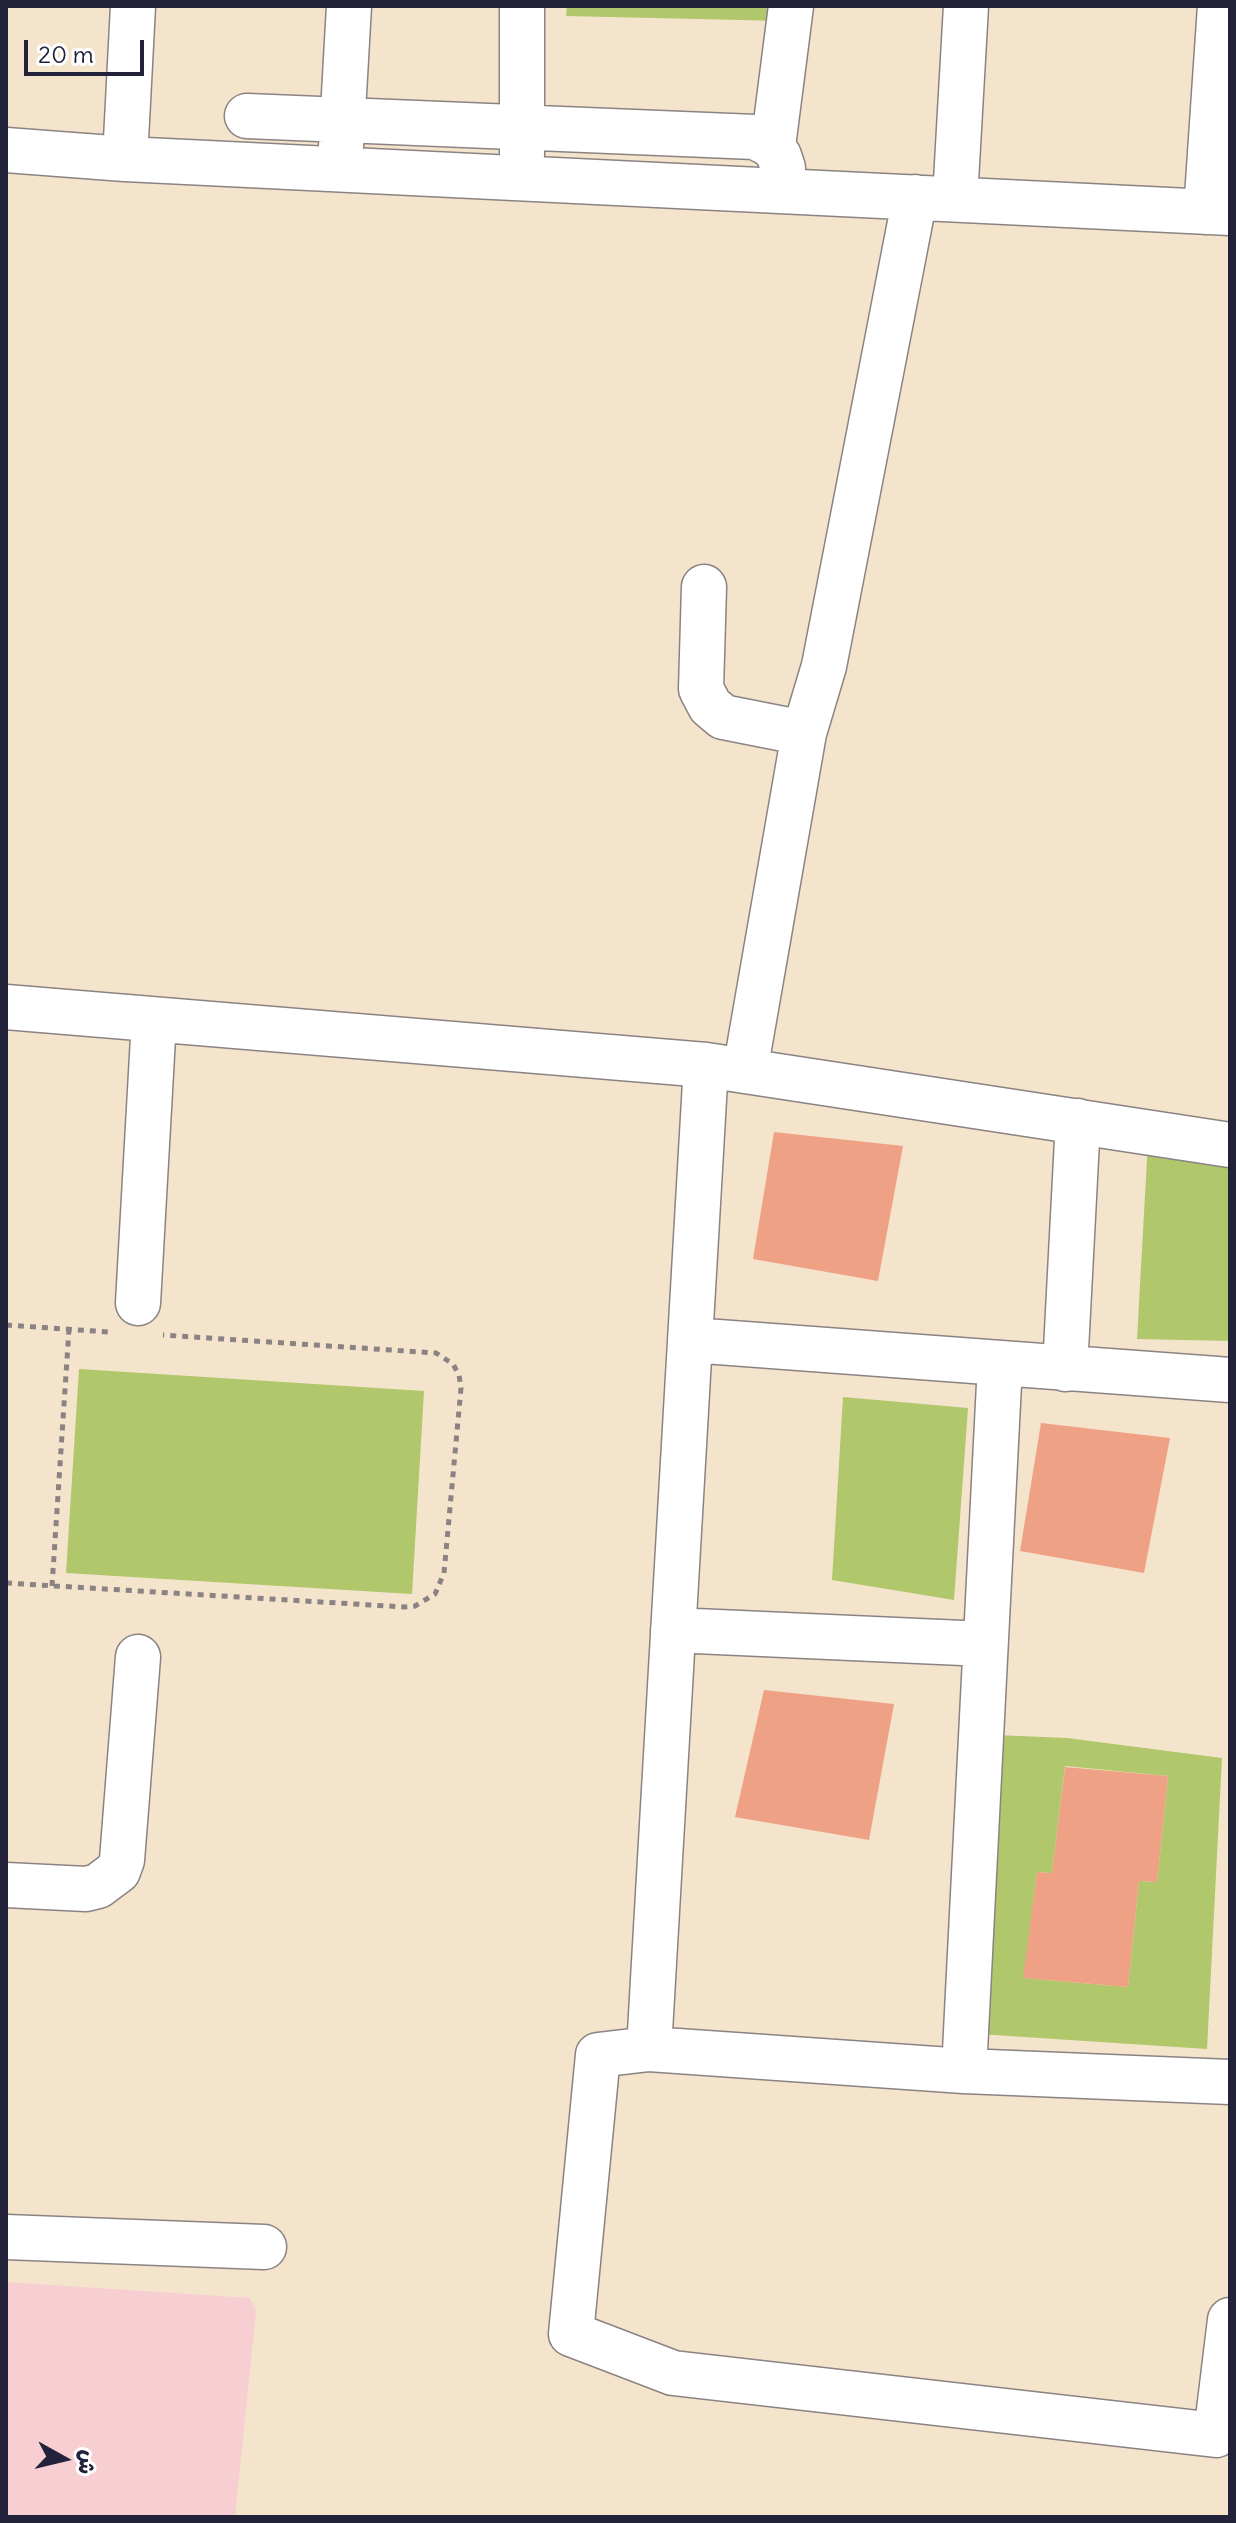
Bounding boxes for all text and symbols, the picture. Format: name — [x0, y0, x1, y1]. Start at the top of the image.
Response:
scale bar — [28, 24, 148, 74]
text: 20 m — [38, 39, 94, 69]
north arrow — [24, 2419, 104, 2499]
text: ش — [72, 2448, 103, 2476]

